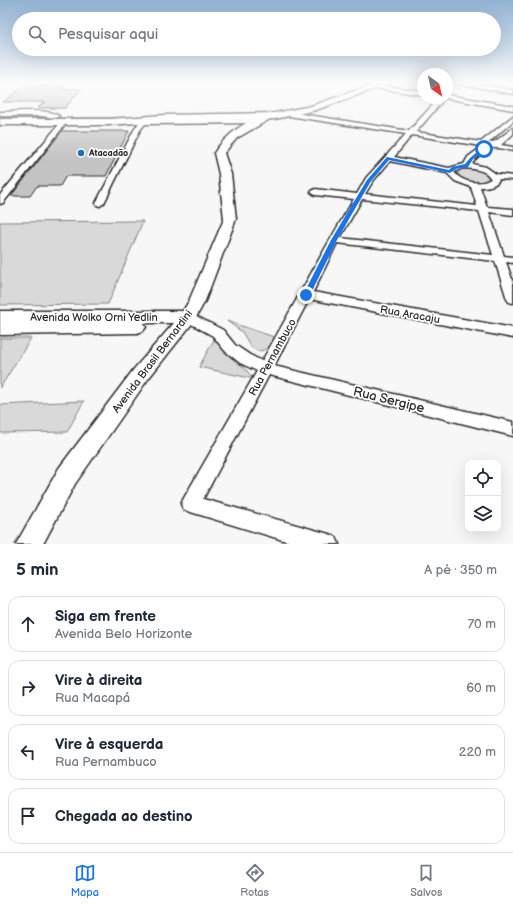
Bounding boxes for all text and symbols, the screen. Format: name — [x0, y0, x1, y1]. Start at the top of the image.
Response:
search box — [12, 12, 501, 56]
icon: search — [26, 23, 48, 45]
text: Pesquisar aqui — [58, 25, 158, 44]
north arrow — [417, 68, 453, 104]
route start — [475, 140, 493, 158]
marker: Atacadão — [76, 148, 86, 158]
place label: Atacadão — [88, 148, 128, 159]
route end — [297, 286, 315, 304]
street label: Rua Aracaju — [379, 303, 441, 326]
street label: Avenida Brasil Bernardini — [110, 307, 195, 415]
street label: Avenida Wolko Orni Yedlin — [30, 311, 158, 324]
street label: Rua Pernambuco — [246, 316, 299, 398]
street label: Rua Sergipe — [351, 383, 426, 417]
map controls — [465, 460, 501, 532]
button: locate — [465, 460, 501, 496]
button: layers — [465, 496, 501, 532]
text: 5 min — [16, 560, 59, 580]
text: A pé · 350 m — [424, 562, 497, 578]
text: Siga em frente — [55, 607, 156, 626]
icon: ahead — [17, 613, 39, 635]
text: 70 m — [468, 616, 496, 632]
text: Avenida Belo Horizonte — [55, 626, 192, 642]
text: Vire à direita — [55, 671, 142, 690]
icon: right — [17, 677, 39, 699]
text: 60 m — [466, 680, 496, 696]
text: Rua Macapá — [55, 690, 130, 706]
text: Vire à esquerda — [55, 735, 163, 754]
icon: left — [17, 741, 39, 763]
text: 220 m — [459, 744, 496, 760]
text: Rua Pernambuco — [55, 754, 157, 770]
icon: arrive — [17, 805, 39, 827]
text: Chegada ao destino — [55, 807, 193, 826]
tab: Mapa — [71, 862, 99, 899]
tab: Rotas — [240, 862, 269, 899]
tab: Salvos — [410, 862, 442, 899]

